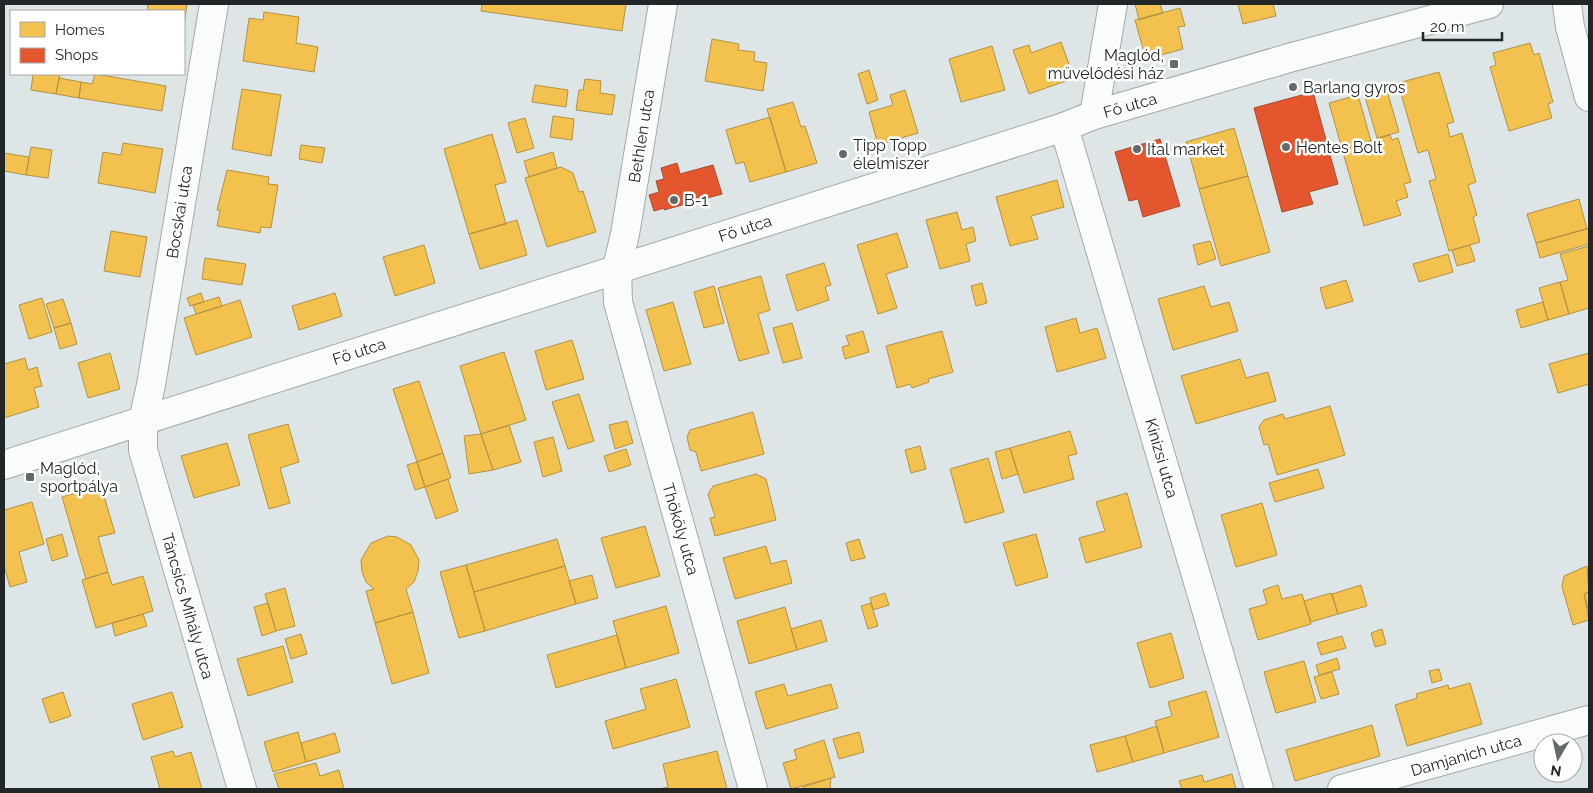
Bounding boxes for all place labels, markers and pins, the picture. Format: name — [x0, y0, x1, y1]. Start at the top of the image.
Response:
place label: Maglód, művelődési ház — [1048, 46, 1164, 83]
marker: Maglód, művelődési ház — [1168, 58, 1180, 70]
place label: Barlang gyros — [1303, 78, 1406, 97]
marker: Barlang gyros — [1287, 81, 1299, 93]
place label: Tipp Topp élelmiszer — [853, 136, 929, 173]
place label: Hentes Bolt — [1296, 138, 1383, 157]
place label: Ital market — [1147, 140, 1225, 159]
marker: Hentes Bolt — [1280, 141, 1292, 153]
marker: Ital market — [1131, 143, 1143, 155]
marker: Tipp Topp élelmiszer — [837, 148, 849, 160]
place label: B-1 — [684, 191, 708, 210]
marker: B-1 — [668, 194, 680, 206]
place label: Maglód, sportpálya — [40, 459, 118, 496]
marker: Maglód, sportpálya — [24, 471, 36, 483]

